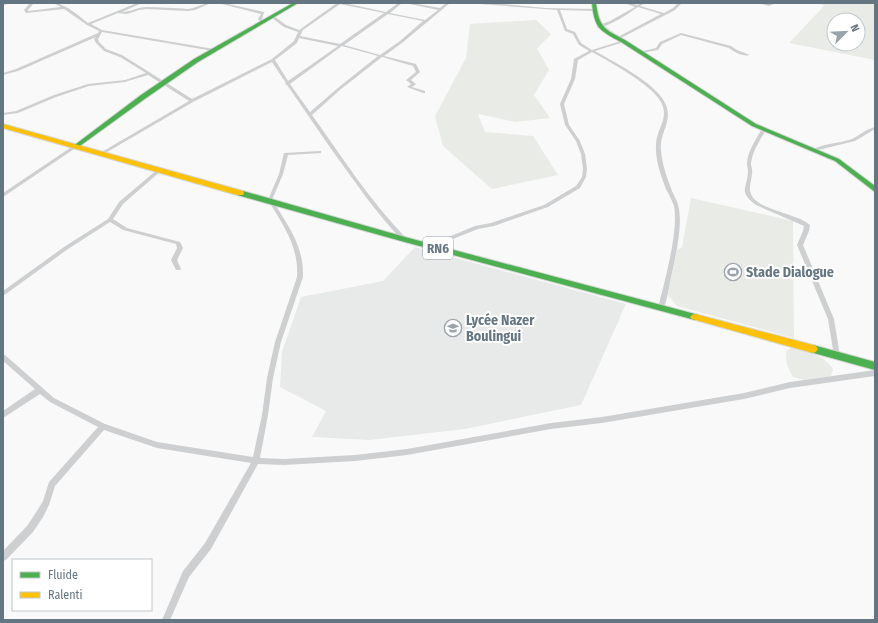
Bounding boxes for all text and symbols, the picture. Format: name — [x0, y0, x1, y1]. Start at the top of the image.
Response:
north arrow — [826, 12, 866, 52]
text: N — [847, 22, 862, 34]
road number: RN6 — [423, 237, 453, 259]
sports icon: Stade Dialogue — [723, 262, 743, 282]
place label: Stade Dialogue — [746, 264, 834, 281]
place label: Lycée Nazer Boulingui — [466, 312, 535, 345]
school or university icon: Lycée Nazer Boulingui — [443, 318, 463, 338]
legend — [12, 559, 152, 611]
text: Fluide — [48, 568, 78, 582]
text: Ralenti — [48, 588, 83, 602]

